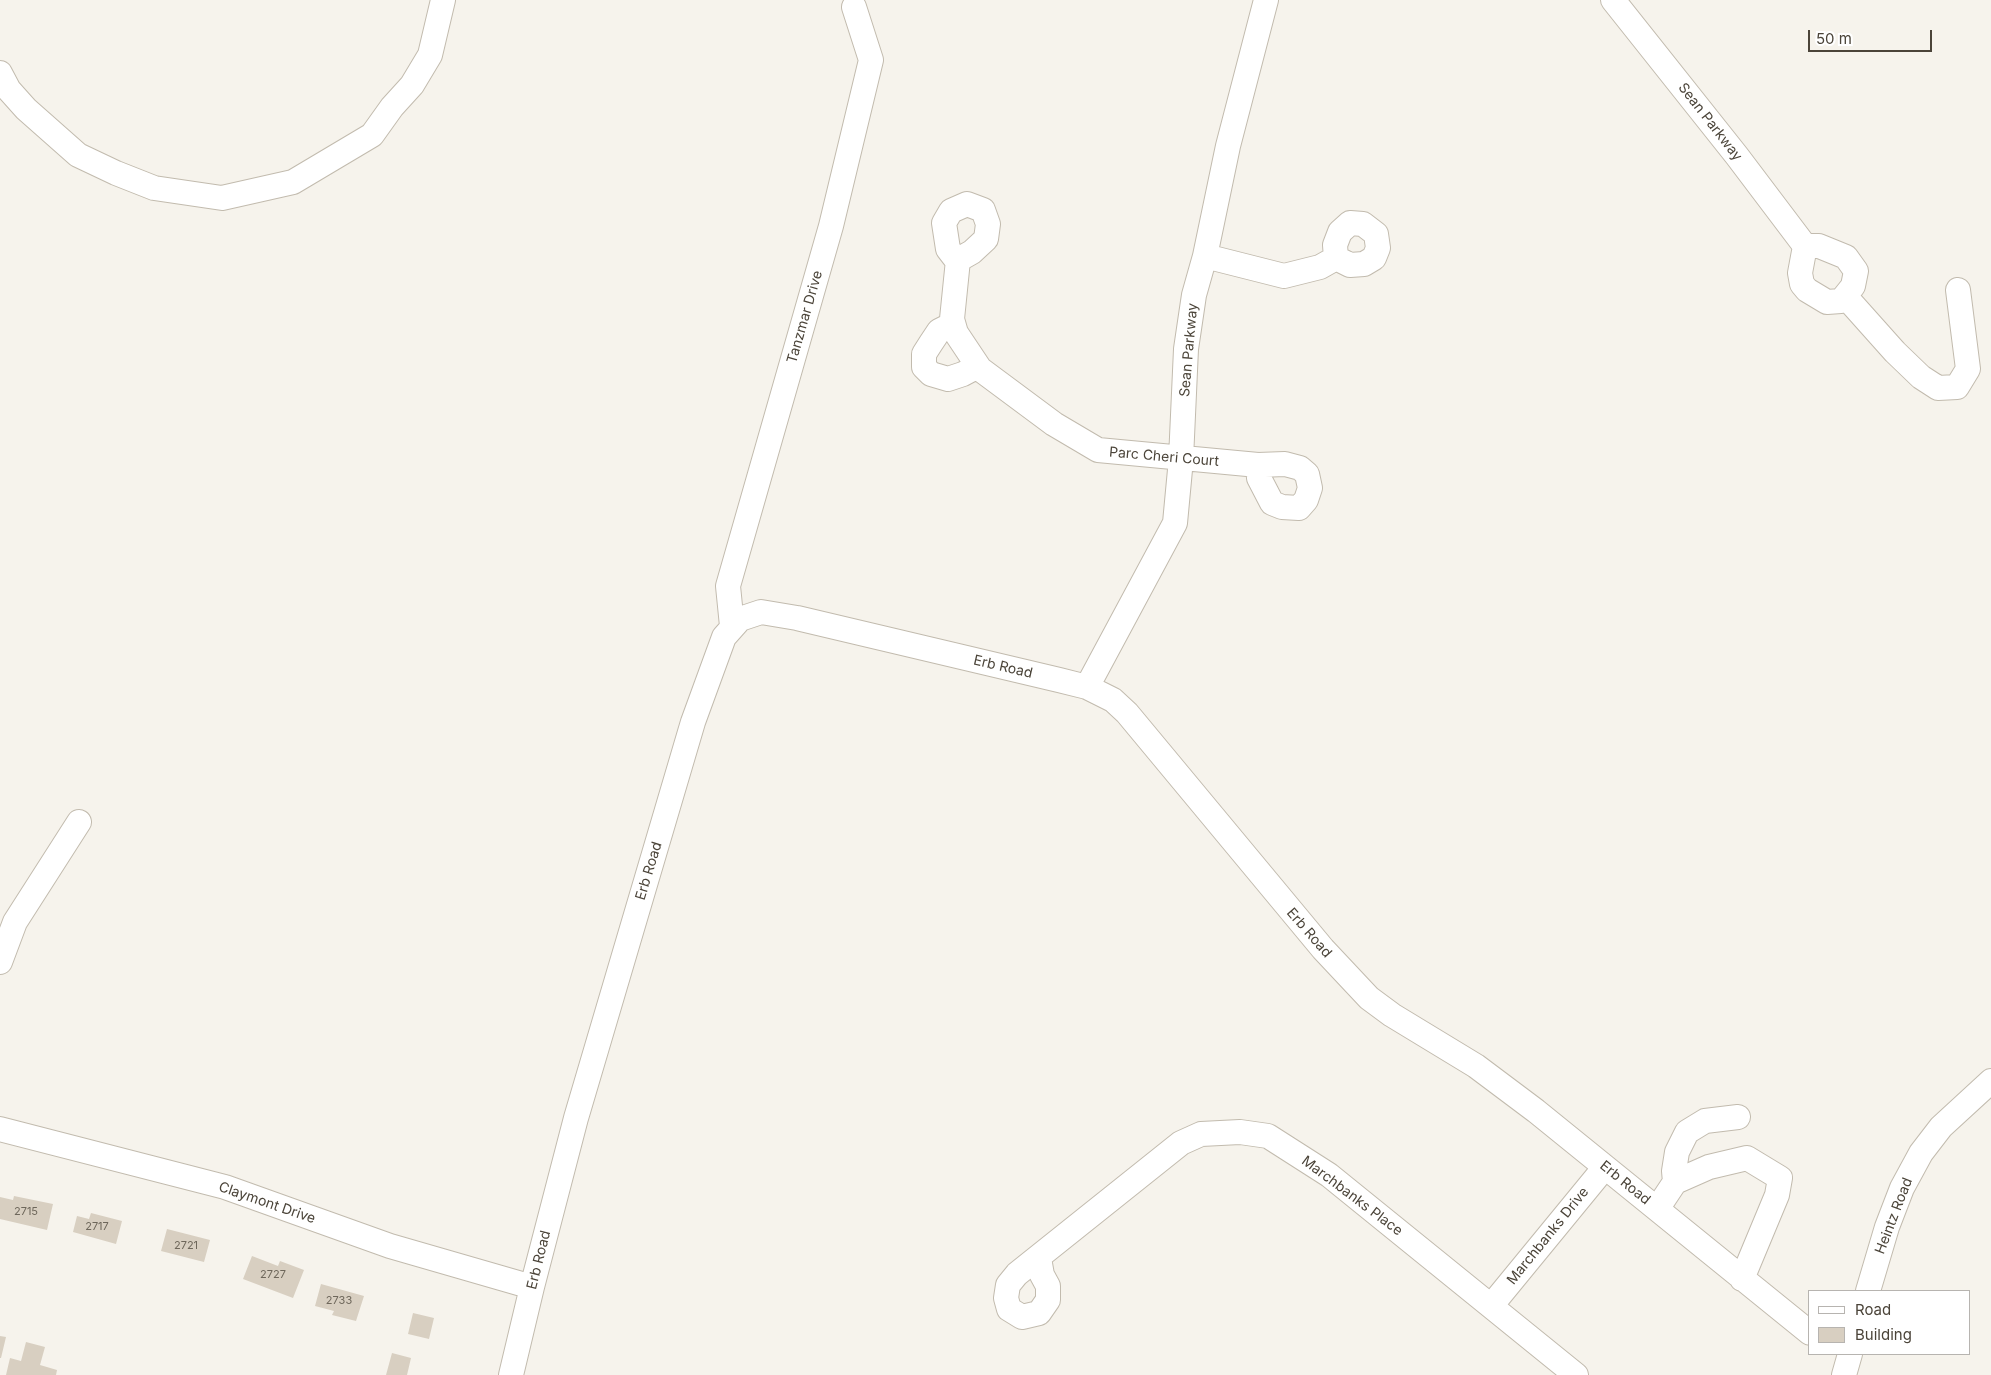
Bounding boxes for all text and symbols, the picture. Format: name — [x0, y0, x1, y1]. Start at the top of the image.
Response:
scale bar — [1811, 20, 1935, 52]
text: 50 m — [1816, 29, 1852, 48]
street label: Sean Parkway — [1674, 80, 1746, 164]
street label: Tanzmar Drive — [784, 269, 826, 365]
street label: Sean Parkway — [1177, 302, 1201, 398]
street label: Parc Cheri Court — [1108, 444, 1220, 470]
street label: Erb Road — [972, 652, 1034, 682]
street label: Erb Road — [632, 840, 666, 902]
street label: Erb Road — [1283, 905, 1335, 961]
street label: Marchbanks Place — [1298, 1153, 1406, 1239]
street label: Erb Road — [1596, 1158, 1654, 1208]
street label: Heintz Road — [1872, 1176, 1916, 1256]
street label: Claymont Drive — [216, 1179, 318, 1227]
street label: Marchbanks Drive — [1504, 1184, 1592, 1288]
house number: 2715 — [14, 1205, 38, 1219]
house number: 2717 — [85, 1220, 109, 1234]
street label: Erb Road — [524, 1229, 554, 1291]
house number: 2721 — [174, 1239, 198, 1253]
house number: 2727 — [260, 1268, 286, 1282]
legend — [1808, 1290, 1971, 1355]
house number: 2733 — [326, 1294, 352, 1308]
text: Road — [1855, 1300, 1891, 1319]
text: Building — [1855, 1325, 1912, 1344]

